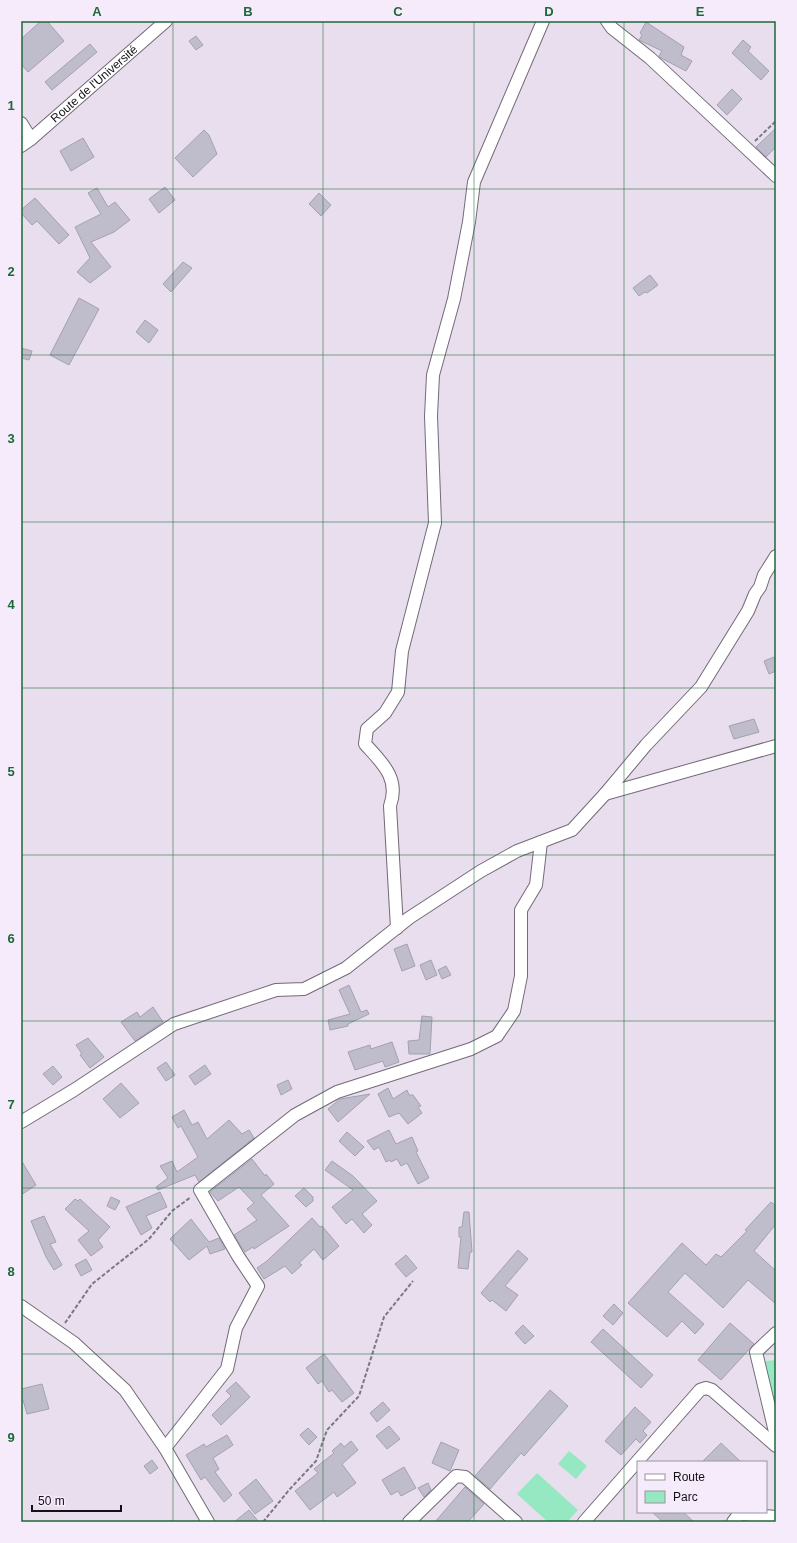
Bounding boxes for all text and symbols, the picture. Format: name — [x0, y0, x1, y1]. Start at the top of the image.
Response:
text: A — [92, 4, 102, 19]
text: B — [243, 4, 253, 19]
text: C — [393, 4, 403, 19]
text: D — [544, 4, 554, 19]
text: E — [696, 4, 705, 19]
street label: Route de l'Université — [48, 42, 141, 125]
text: 1 — [7, 98, 15, 113]
text: 2 — [7, 264, 15, 279]
text: 3 — [7, 431, 15, 446]
text: 4 — [7, 597, 15, 612]
text: 5 — [7, 764, 15, 779]
text: 6 — [7, 931, 15, 946]
text: 7 — [7, 1097, 15, 1112]
text: 8 — [7, 1264, 15, 1279]
text: 9 — [7, 1430, 15, 1445]
legend — [637, 1461, 767, 1513]
text: Route — [673, 1470, 705, 1484]
scale bar — [32, 1487, 121, 1513]
text: Parc — [673, 1490, 698, 1504]
text: 50 m — [38, 1494, 65, 1508]

